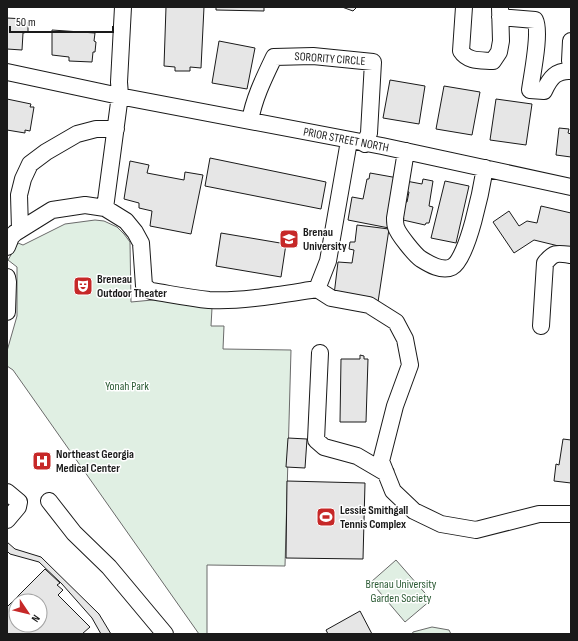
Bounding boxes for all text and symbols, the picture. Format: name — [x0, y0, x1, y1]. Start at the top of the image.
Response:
scale bar — [10, 8, 113, 34]
text: 50 m — [16, 15, 36, 30]
street label: SORORITY CIRCLE — [294, 49, 366, 69]
street label: PRIOR STREET NORTH — [302, 124, 390, 156]
place label: Brenau University — [303, 225, 347, 254]
school or university icon: Brenau University — [278, 228, 300, 250]
place label: Breneau Outdoor Theater — [97, 272, 167, 301]
theatre icon: Breneau Outdoor Theater — [72, 275, 94, 297]
park label: Yonah Park — [105, 379, 149, 394]
place label: Northeast Georgia Medical Center — [56, 447, 134, 476]
hospital icon: Northeast Georgia Medical Center — [31, 450, 53, 472]
place label: Lessie Smithgall Tennis Complex — [340, 503, 408, 532]
sports icon: Lessie Smithgall Tennis Complex — [315, 506, 337, 528]
park label: Brenau University Garden Society — [366, 577, 437, 606]
north arrow — [8, 593, 48, 633]
text: N — [29, 612, 43, 625]

